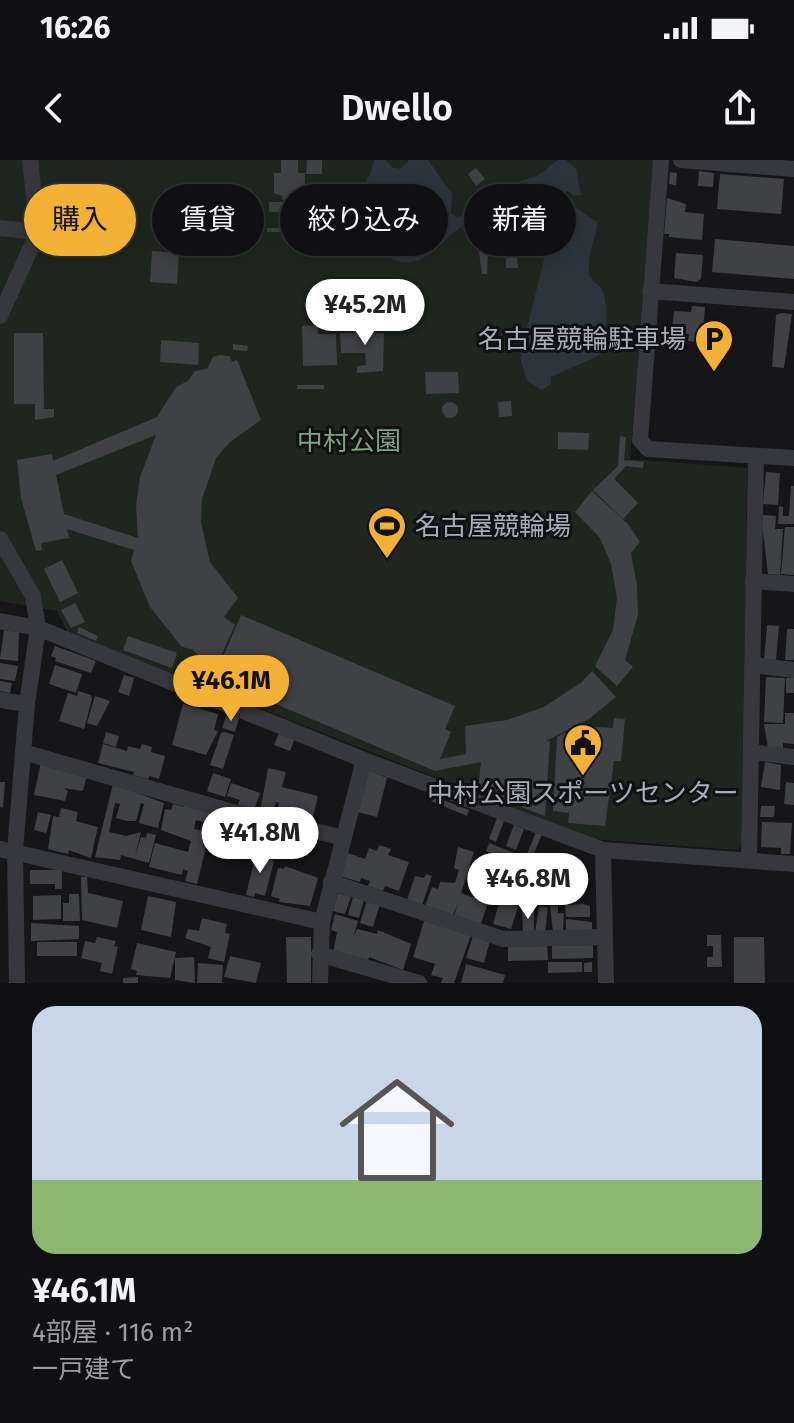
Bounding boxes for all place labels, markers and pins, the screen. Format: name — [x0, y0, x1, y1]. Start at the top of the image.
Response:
pin: ¥45.2M — [300, 279, 430, 347]
parking icon: 名古屋競輪駐車場 — [693, 318, 735, 373]
place label: 名古屋競輪駐車場 — [478, 324, 686, 355]
sports icon: 名古屋競輪場 — [366, 505, 408, 560]
place label: 名古屋競輪場 — [415, 511, 571, 542]
pin: ¥46.1M — [166, 655, 296, 723]
public building icon: 中村公園スポーツセンター — [562, 722, 604, 777]
place label: 中村公園スポーツセンター — [427, 778, 739, 809]
pin: ¥41.8M — [195, 807, 325, 875]
pin: ¥46.8M — [463, 853, 593, 921]

